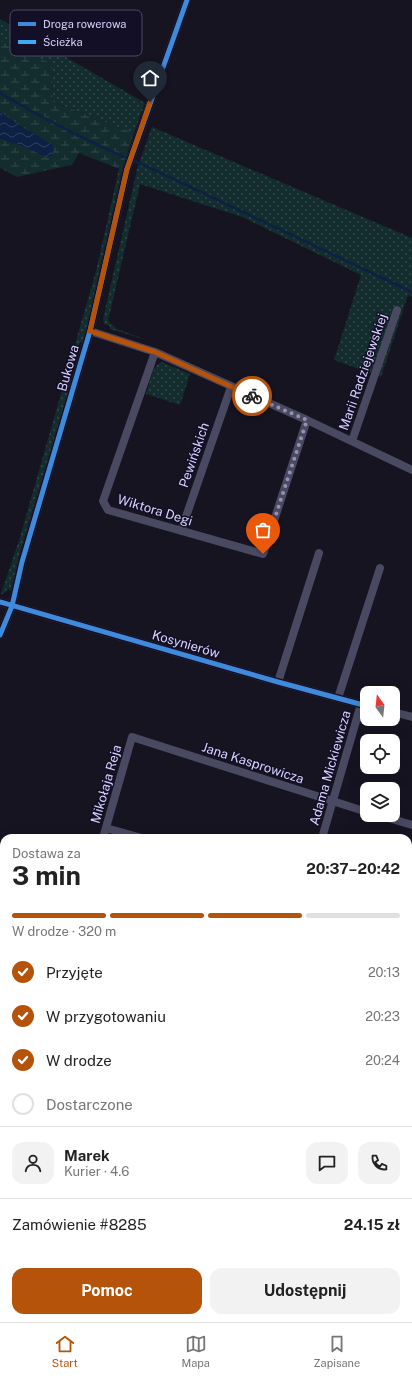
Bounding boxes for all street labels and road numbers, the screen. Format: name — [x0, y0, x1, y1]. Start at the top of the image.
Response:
street label: Marii Radziejewskiej — [336, 312, 390, 432]
street label: Bukowa — [54, 343, 82, 393]
street label: Pewińskich — [176, 420, 212, 490]
street label: Wiktora Degi — [116, 491, 194, 529]
street label: Kosynierów — [150, 627, 222, 661]
street label: Adama Mickiewicza — [306, 709, 354, 827]
street label: Jana Kasprowicza — [200, 739, 306, 787]
street label: Mikołaja Reja — [88, 743, 124, 825]

